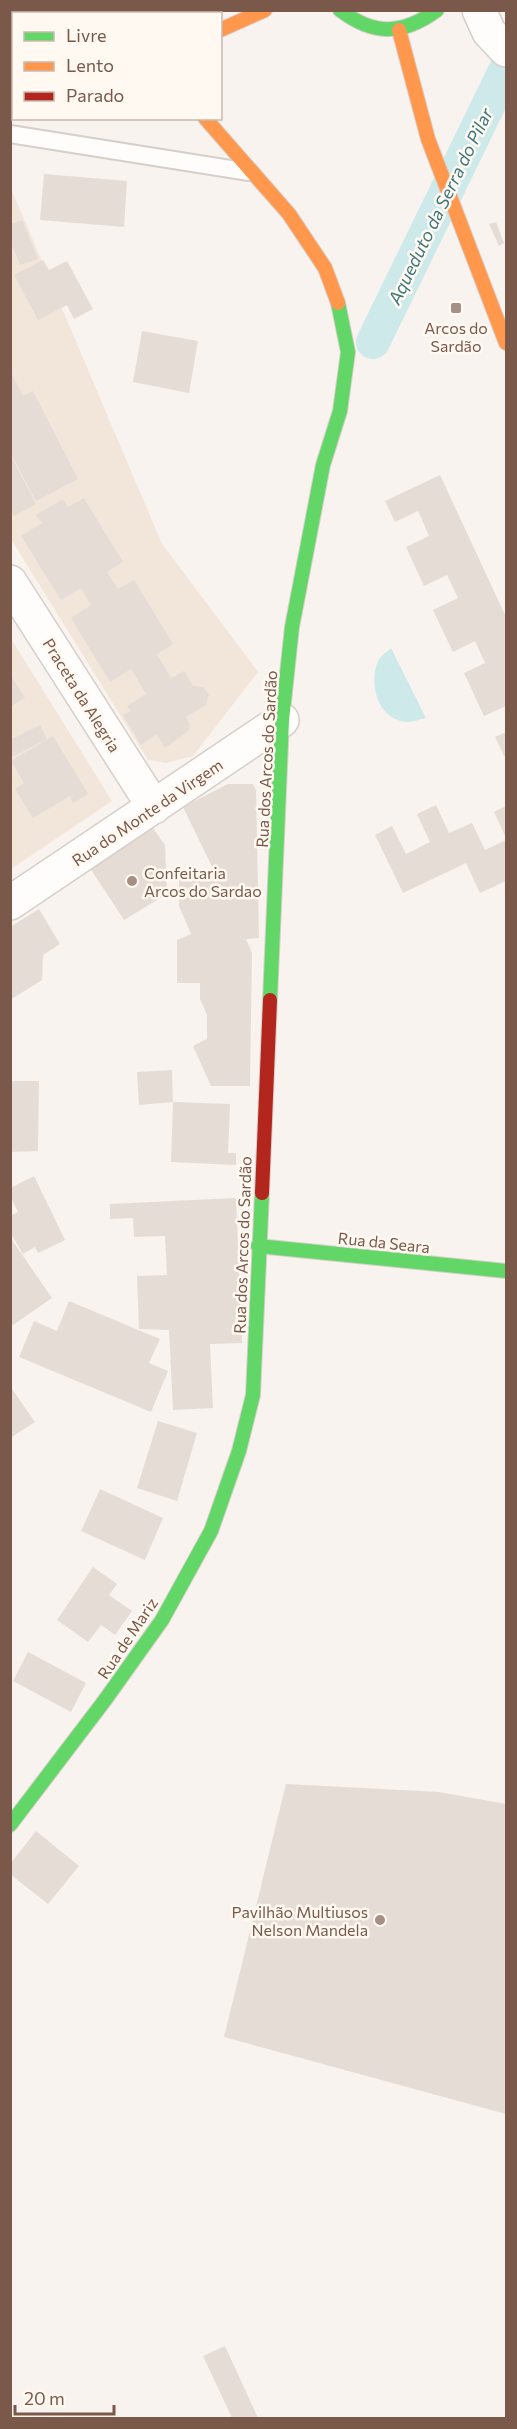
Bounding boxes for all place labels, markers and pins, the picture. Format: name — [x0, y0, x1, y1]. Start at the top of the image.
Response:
marker: Arcos do Sardão — [449, 301, 463, 315]
place label: Arcos do Sardão — [424, 318, 488, 355]
place label: Confeitaria Arcos do Sardao — [144, 863, 262, 900]
marker: Confeitaria Arcos do Sardao — [125, 874, 139, 888]
place label: Pavilhão Multiusos Nelson Mandela — [231, 1902, 368, 1939]
marker: Pavilhão Multiusos Nelson Mandela — [373, 1913, 387, 1927]

